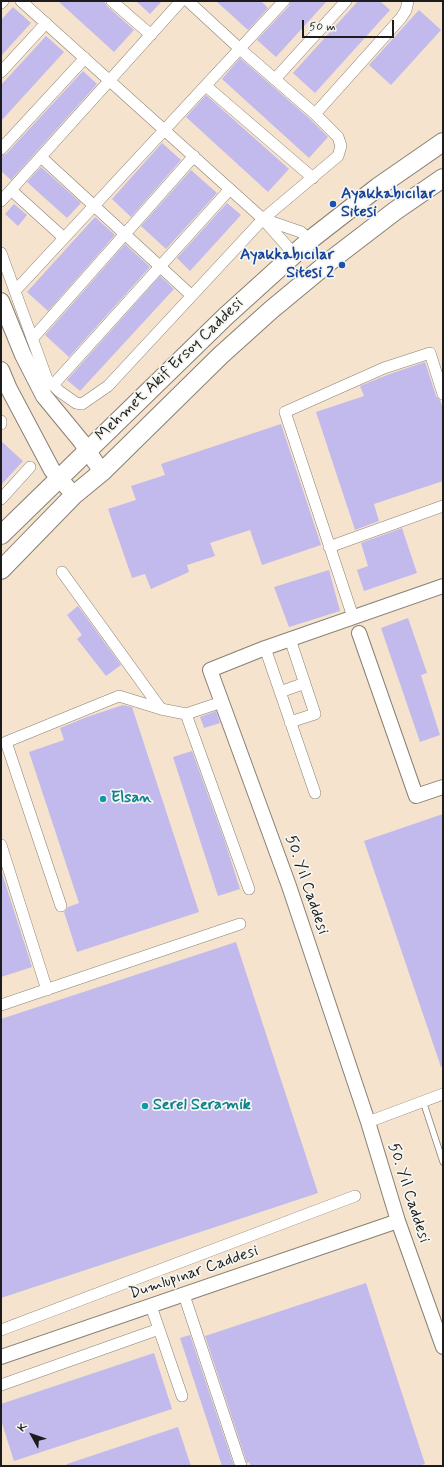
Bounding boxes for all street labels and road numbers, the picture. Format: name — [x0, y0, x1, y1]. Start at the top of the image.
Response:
street label: Mehmet Akif Ersoy Caddesi — [92, 294, 248, 446]
street label: 50. Yıl Caddesi — [280, 833, 332, 937]
street label: 50. Yıl Caddesi — [383, 1141, 433, 1245]
street label: Dumlupınar Caddesi — [127, 1242, 261, 1304]

